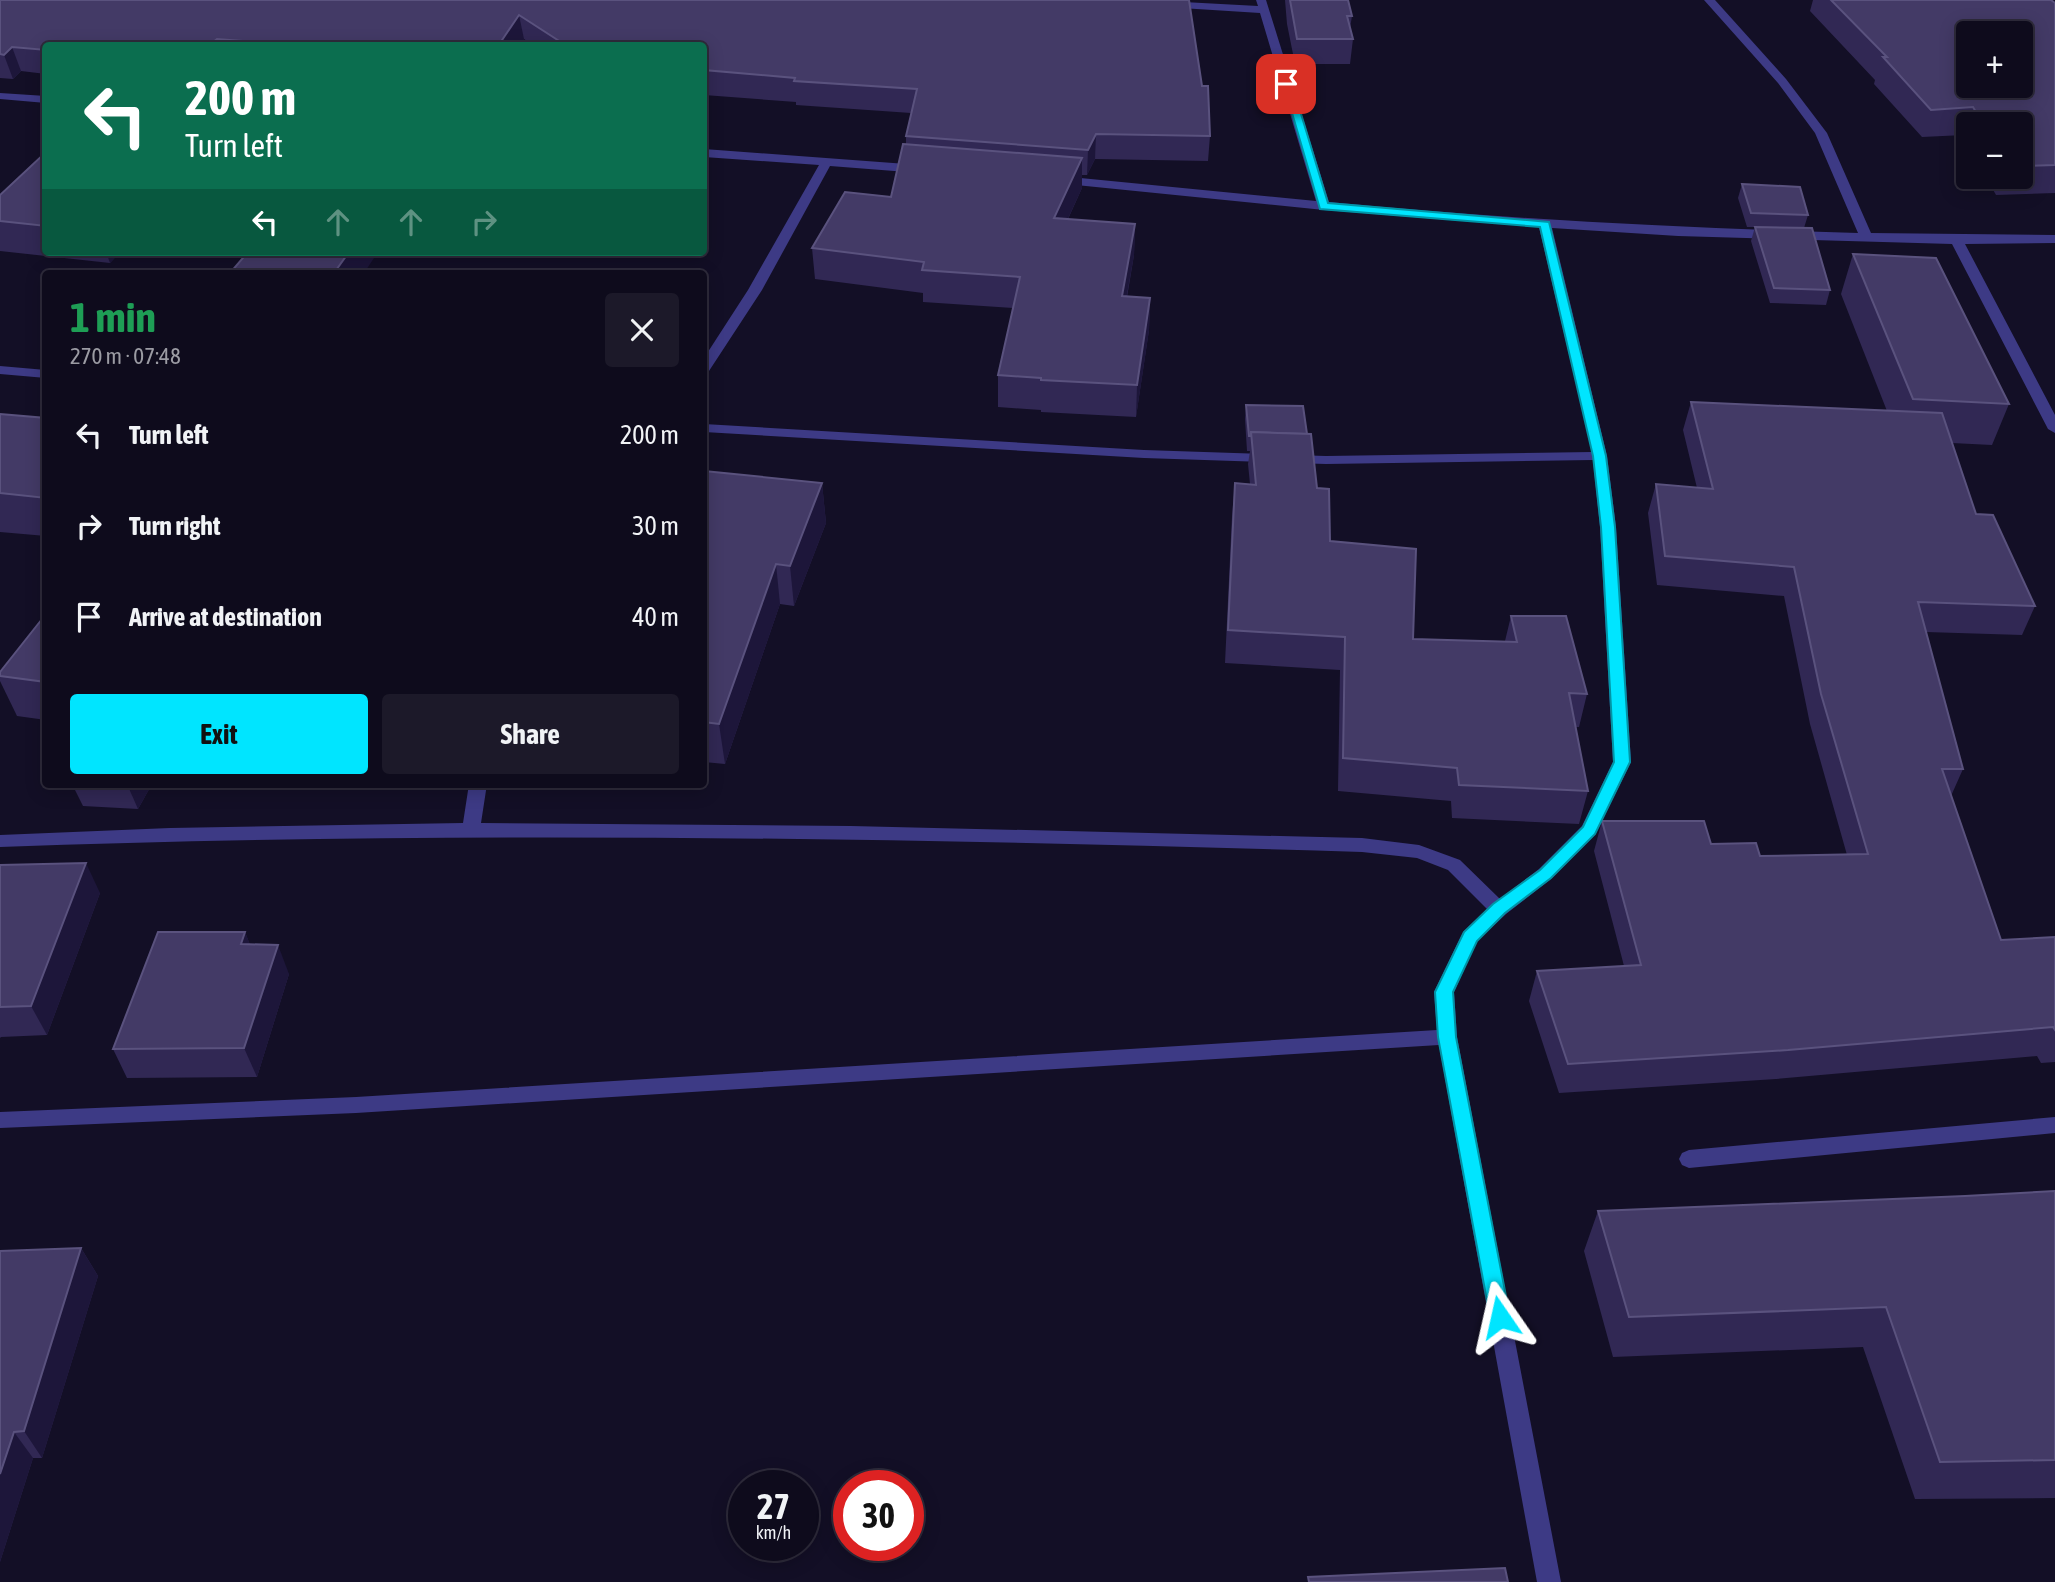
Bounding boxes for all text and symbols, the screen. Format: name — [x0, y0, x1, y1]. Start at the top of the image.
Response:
map controls — [1956, 21, 2033, 189]
button: + — [1956, 21, 2033, 98]
pin — [1256, 54, 1316, 114]
icon: arrive — [1267, 65, 1305, 103]
text: 200 m — [185, 69, 296, 125]
icon: left — [70, 70, 161, 161]
button: − — [1956, 112, 2033, 189]
text: Turn left — [185, 127, 283, 164]
icon: left — [246, 203, 284, 241]
icon: ahead — [319, 203, 357, 241]
icon: ahead — [392, 203, 430, 241]
icon: right — [465, 203, 503, 241]
text: 1 min — [70, 293, 156, 341]
button: close — [605, 293, 679, 367]
text: 270 m · 07:48 — [70, 343, 181, 369]
icon: left — [70, 416, 108, 454]
text: Turn left — [129, 420, 209, 450]
text: 200 m — [620, 420, 679, 450]
icon: right — [70, 507, 108, 545]
text: Turn right — [129, 511, 220, 541]
text: 30 m — [632, 511, 679, 541]
icon: arrive — [70, 598, 108, 636]
text: Arrive at destination — [129, 602, 322, 632]
text: 40 m — [632, 602, 679, 632]
button: Exit — [70, 694, 368, 774]
button: Share — [382, 694, 679, 774]
position arrow — [1463, 1280, 1537, 1354]
speed limit sign: 30 — [833, 1470, 924, 1561]
text: 27 — [757, 1486, 790, 1526]
text: km/h — [756, 1522, 791, 1543]

